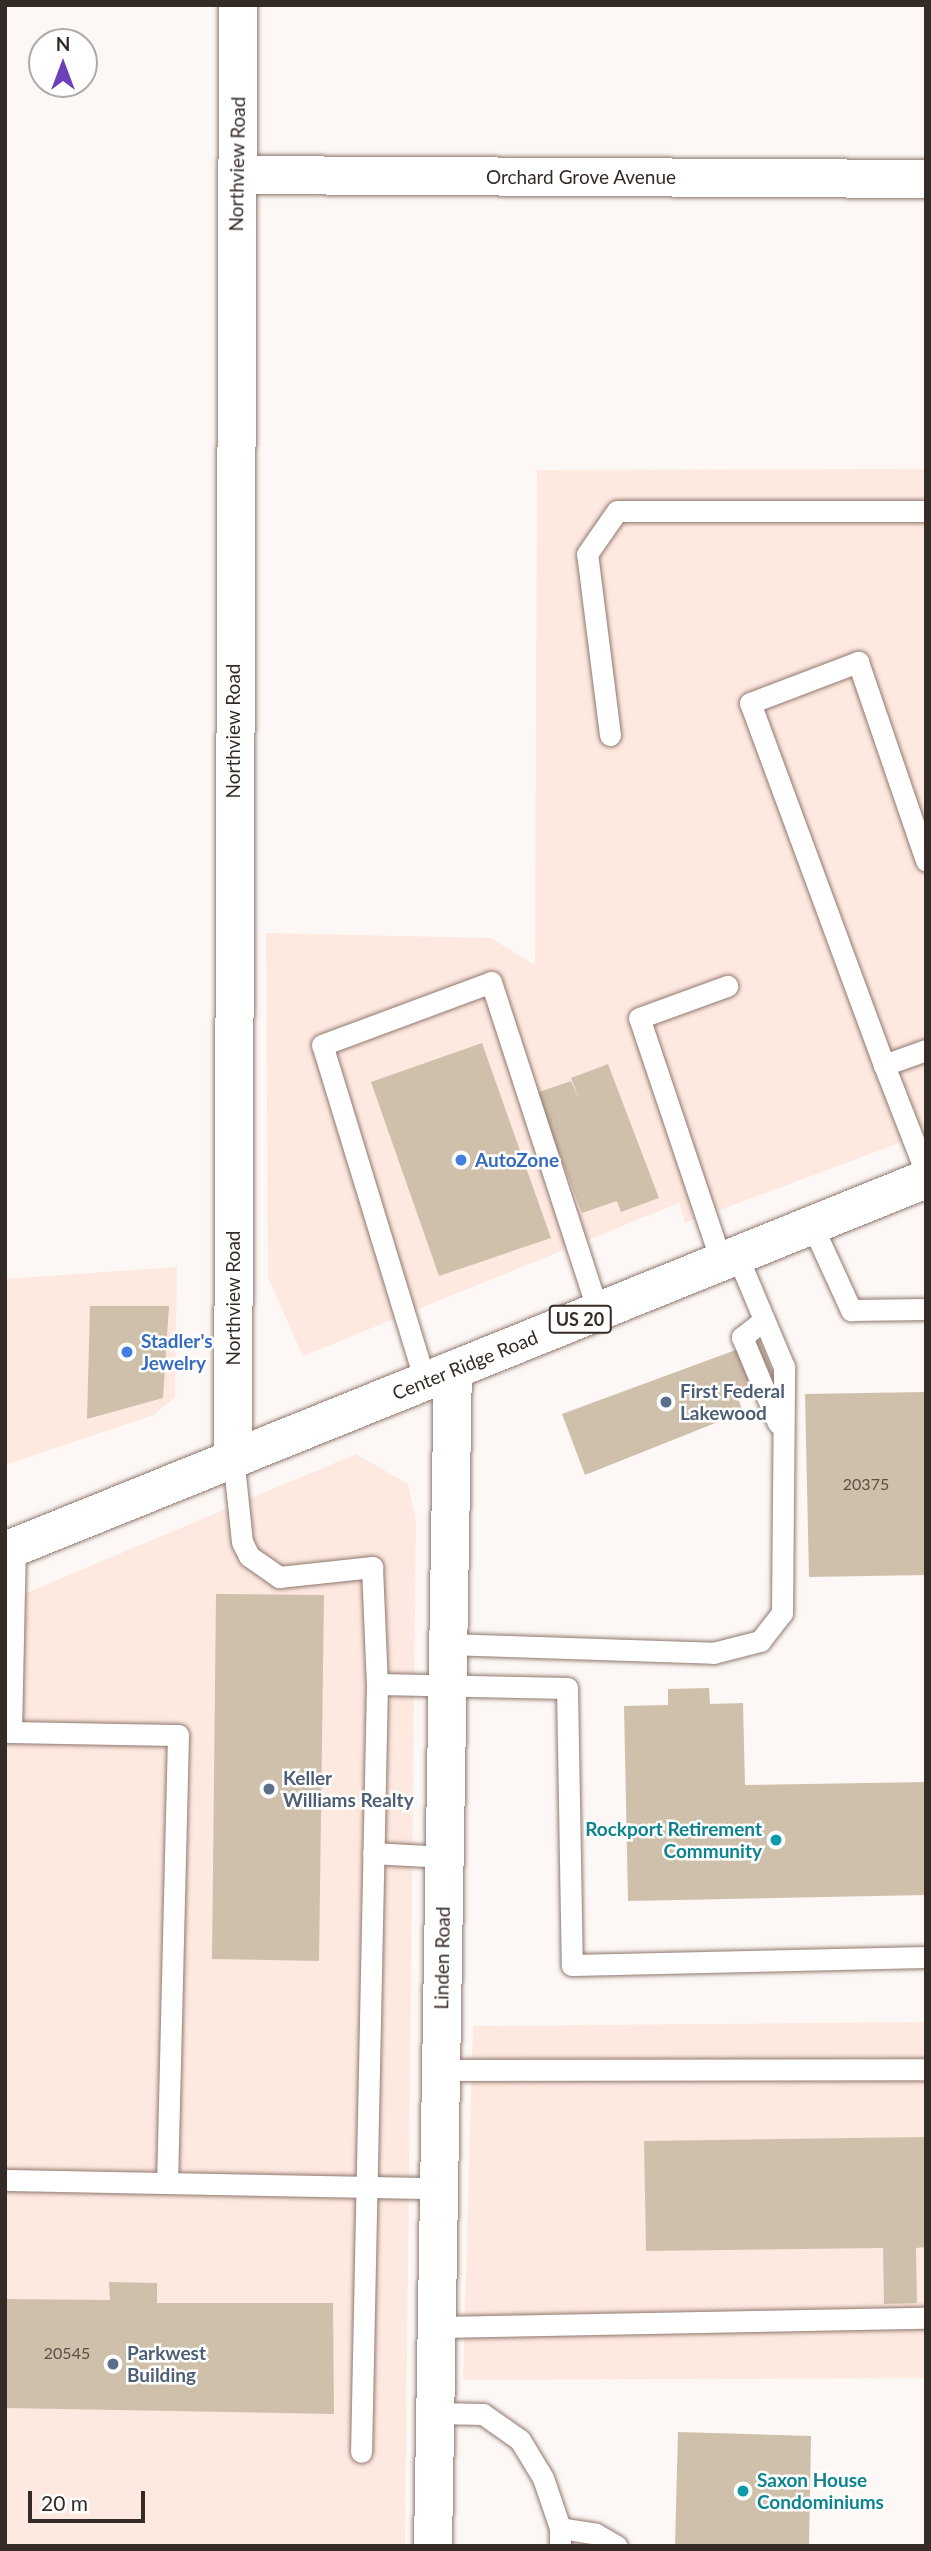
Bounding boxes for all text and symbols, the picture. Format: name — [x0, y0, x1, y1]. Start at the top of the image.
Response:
north arrow — [28, 28, 98, 98]
text: N — [56, 32, 70, 55]
street label: Northview Road — [224, 96, 250, 232]
street label: Orchard Grove Avenue — [486, 166, 676, 188]
street label: Northview Road — [222, 663, 244, 799]
place label: AutoZone — [475, 1149, 559, 1171]
marker: AutoZone — [453, 1152, 469, 1168]
street label: Northview Road — [222, 1230, 244, 1366]
road number: US 20 — [548, 1304, 612, 1334]
street label: Center Ridge Road — [389, 1325, 541, 1405]
place label: Stadler's Jewelry — [141, 1330, 213, 1374]
marker: Stadler's Jewelry — [119, 1344, 135, 1360]
place label: First Federal Lakewood — [680, 1380, 785, 1424]
marker: First Federal Lakewood — [658, 1394, 674, 1410]
house number: 20375 — [843, 1474, 889, 1494]
place label: Keller Williams Realty — [283, 1767, 414, 1811]
marker: Keller Williams Realty — [261, 1781, 277, 1797]
place label: Rockport Retirement Community — [585, 1818, 762, 1862]
marker: Rockport Retirement Community — [768, 1832, 784, 1848]
street label: Linden Road — [430, 1906, 454, 2010]
place label: Parkwest Building — [127, 2342, 206, 2386]
house number: 20545 — [44, 2343, 90, 2363]
marker: Parkwest Building — [105, 2356, 121, 2372]
place label: Saxon House Condominiums — [757, 2469, 884, 2513]
scale bar — [32, 2478, 149, 2522]
marker: Saxon House Condominiums — [735, 2483, 751, 2499]
text: 20 m — [41, 2490, 88, 2515]

